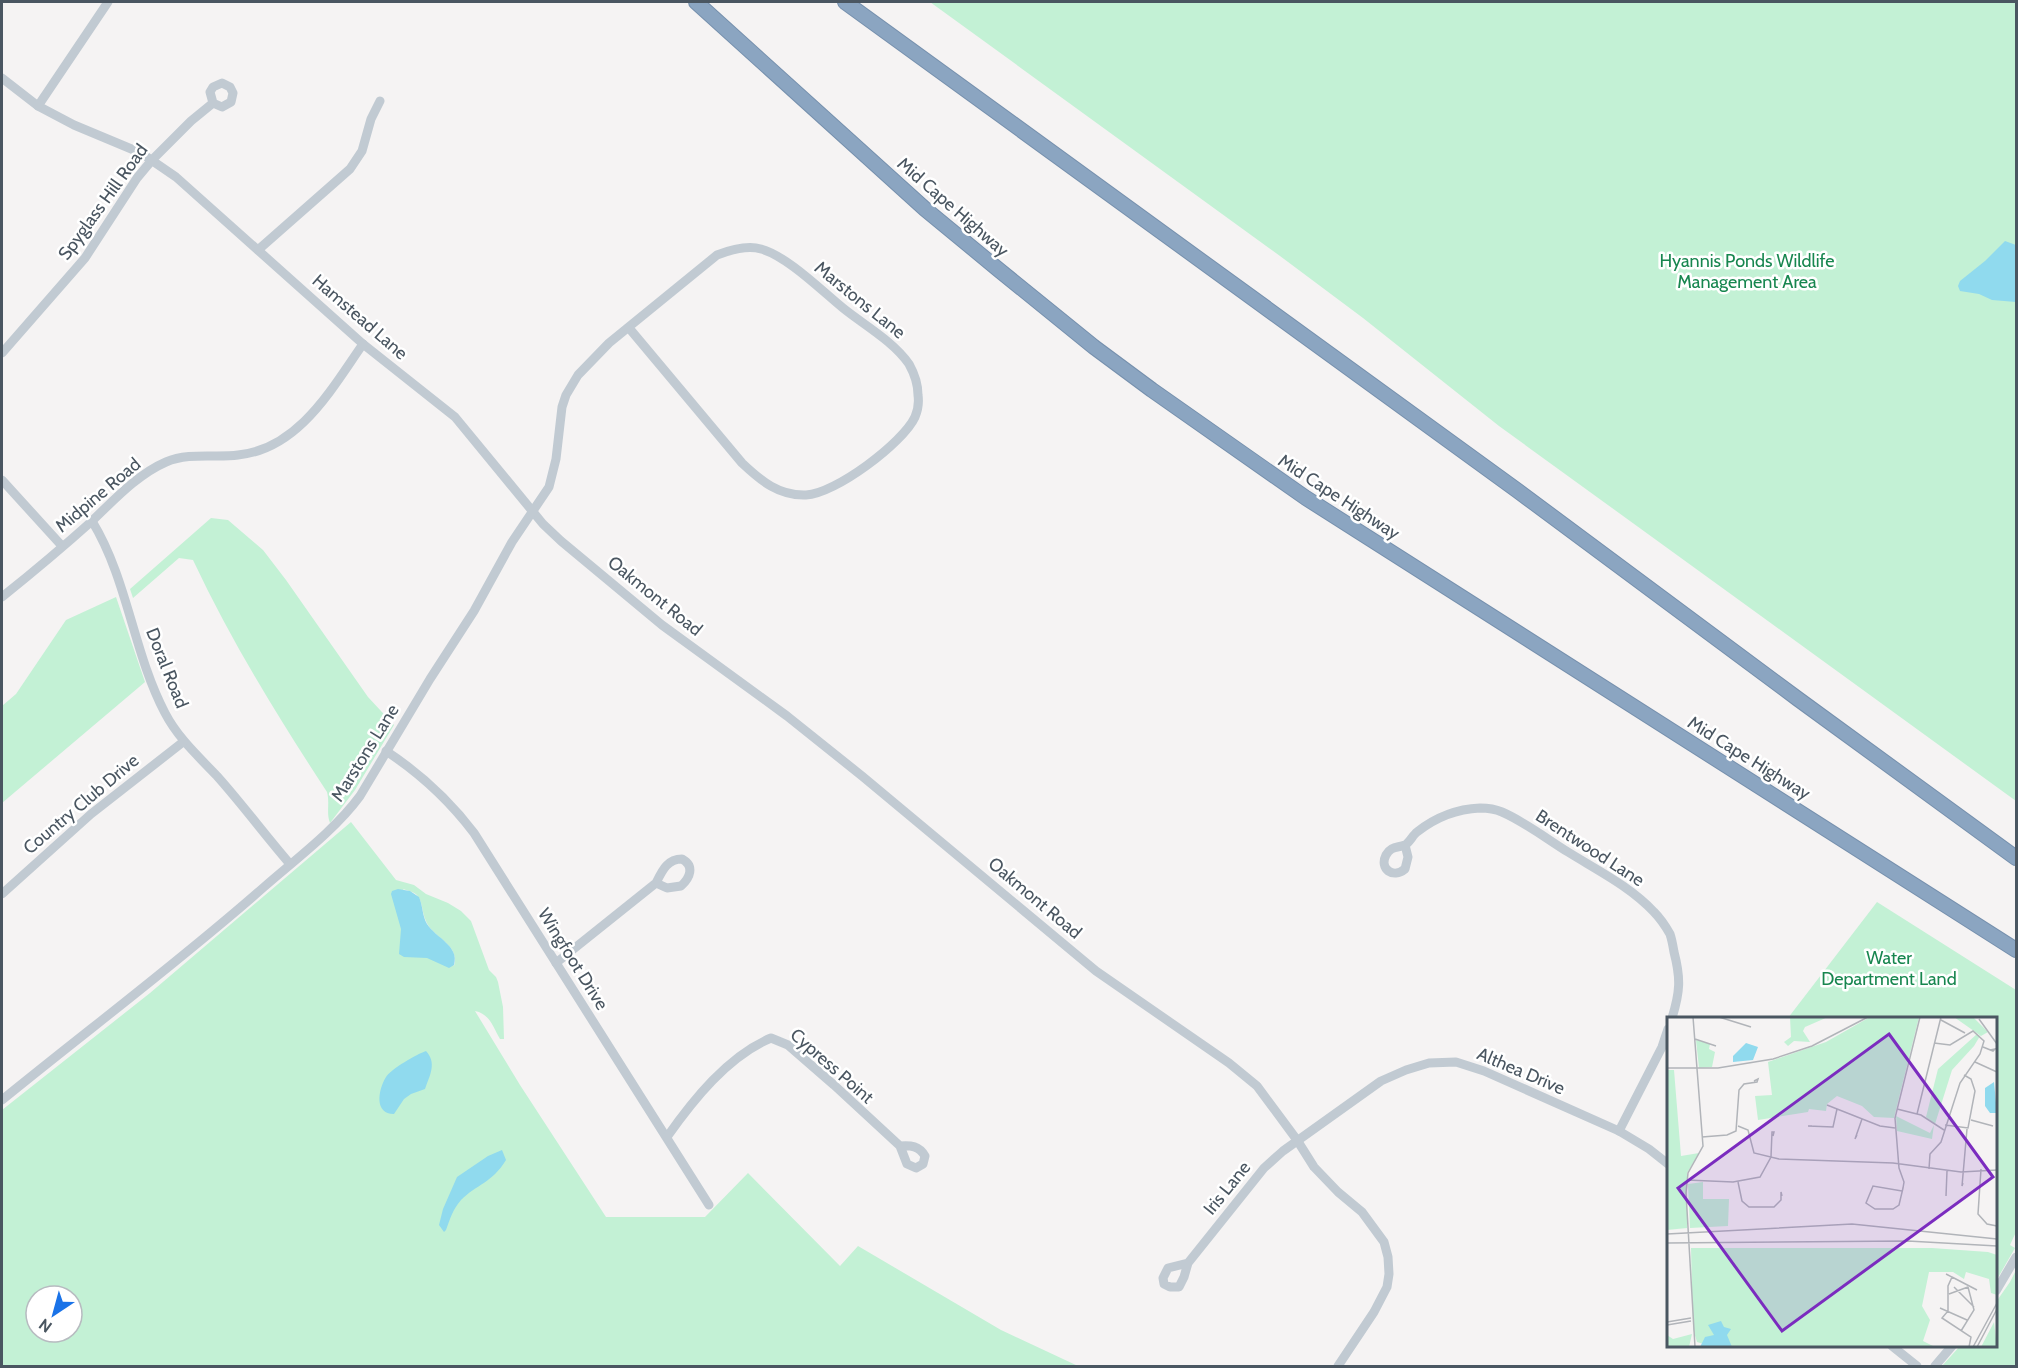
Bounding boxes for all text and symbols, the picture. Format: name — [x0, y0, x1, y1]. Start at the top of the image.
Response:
street label: Spyglass Hill Road — [54, 140, 152, 264]
street label: Mid Cape Highway — [893, 153, 1013, 261]
park label: Hyannis Ponds Wildlife Management Area — [1659, 250, 1835, 293]
street label: Marstons Lane — [810, 257, 910, 343]
street label: Hamstead Lane — [308, 270, 412, 364]
street label: Mid Cape Highway — [1274, 449, 1404, 545]
street label: Midpine Road — [51, 453, 145, 537]
street label: Oakmont Road — [603, 551, 707, 641]
street label: Doral Road — [141, 625, 193, 711]
street label: Marstons Lane — [326, 700, 404, 806]
street label: Mid Cape Highway — [1684, 711, 1814, 805]
street label: Country Club Drive — [19, 749, 143, 859]
street label: Brentwood Lane — [1532, 805, 1648, 891]
street label: Oakmont Road — [984, 853, 1086, 943]
street label: Wingfoot Drive — [533, 904, 613, 1014]
park label: Water Department Land — [1821, 947, 1957, 990]
inset map — [1667, 1017, 1997, 1347]
street label: Cypress Point — [786, 1024, 878, 1108]
street label: Althea Drive — [1474, 1043, 1568, 1099]
street label: Iris Lane — [1199, 1157, 1255, 1219]
north arrow — [24, 1284, 84, 1344]
text: N — [35, 1315, 56, 1337]

